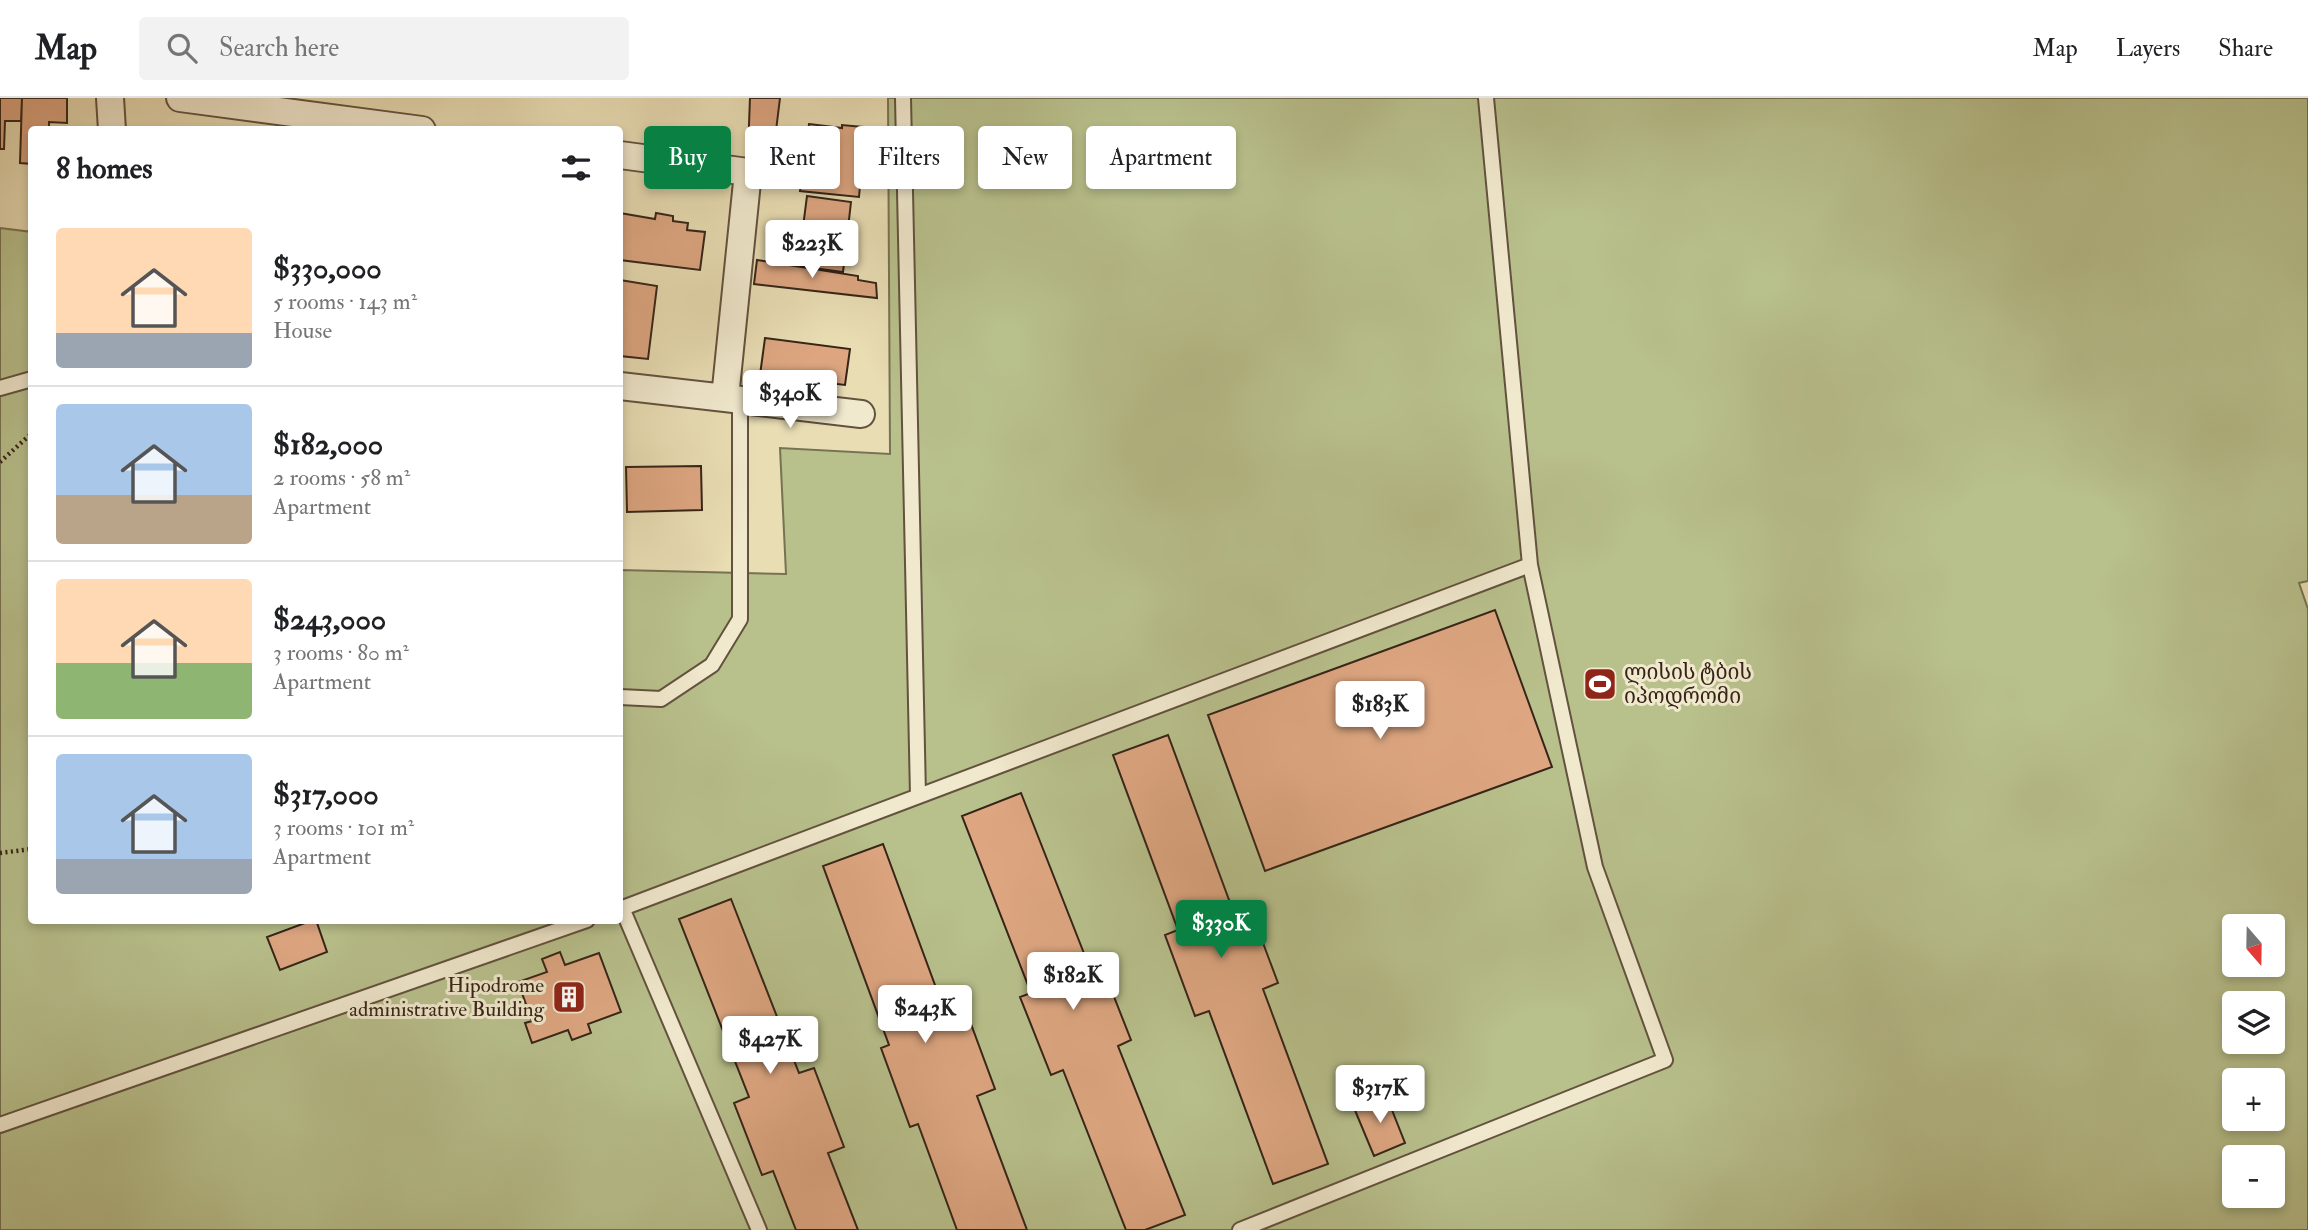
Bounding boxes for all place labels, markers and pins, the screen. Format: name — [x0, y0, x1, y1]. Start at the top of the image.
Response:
pin: $223K — [763, 220, 861, 280]
pin: $340K — [741, 370, 839, 430]
place label: ლისის ტბის იპოდრომი — [1624, 659, 1752, 710]
sports icon: ლისის ტბის იპოდრომი — [1581, 665, 1619, 703]
pin: $183K — [1331, 682, 1429, 741]
pin: $330K — [1172, 900, 1270, 960]
pin: $182K — [1024, 953, 1122, 1012]
place label: Hipodrome administrative Building — [349, 972, 545, 1023]
building icon: Hipodrome administrative Building — [550, 978, 588, 1016]
pin: $243K — [876, 986, 974, 1045]
pin: $427K — [721, 1016, 819, 1076]
pin: $317K — [1331, 1066, 1429, 1125]

